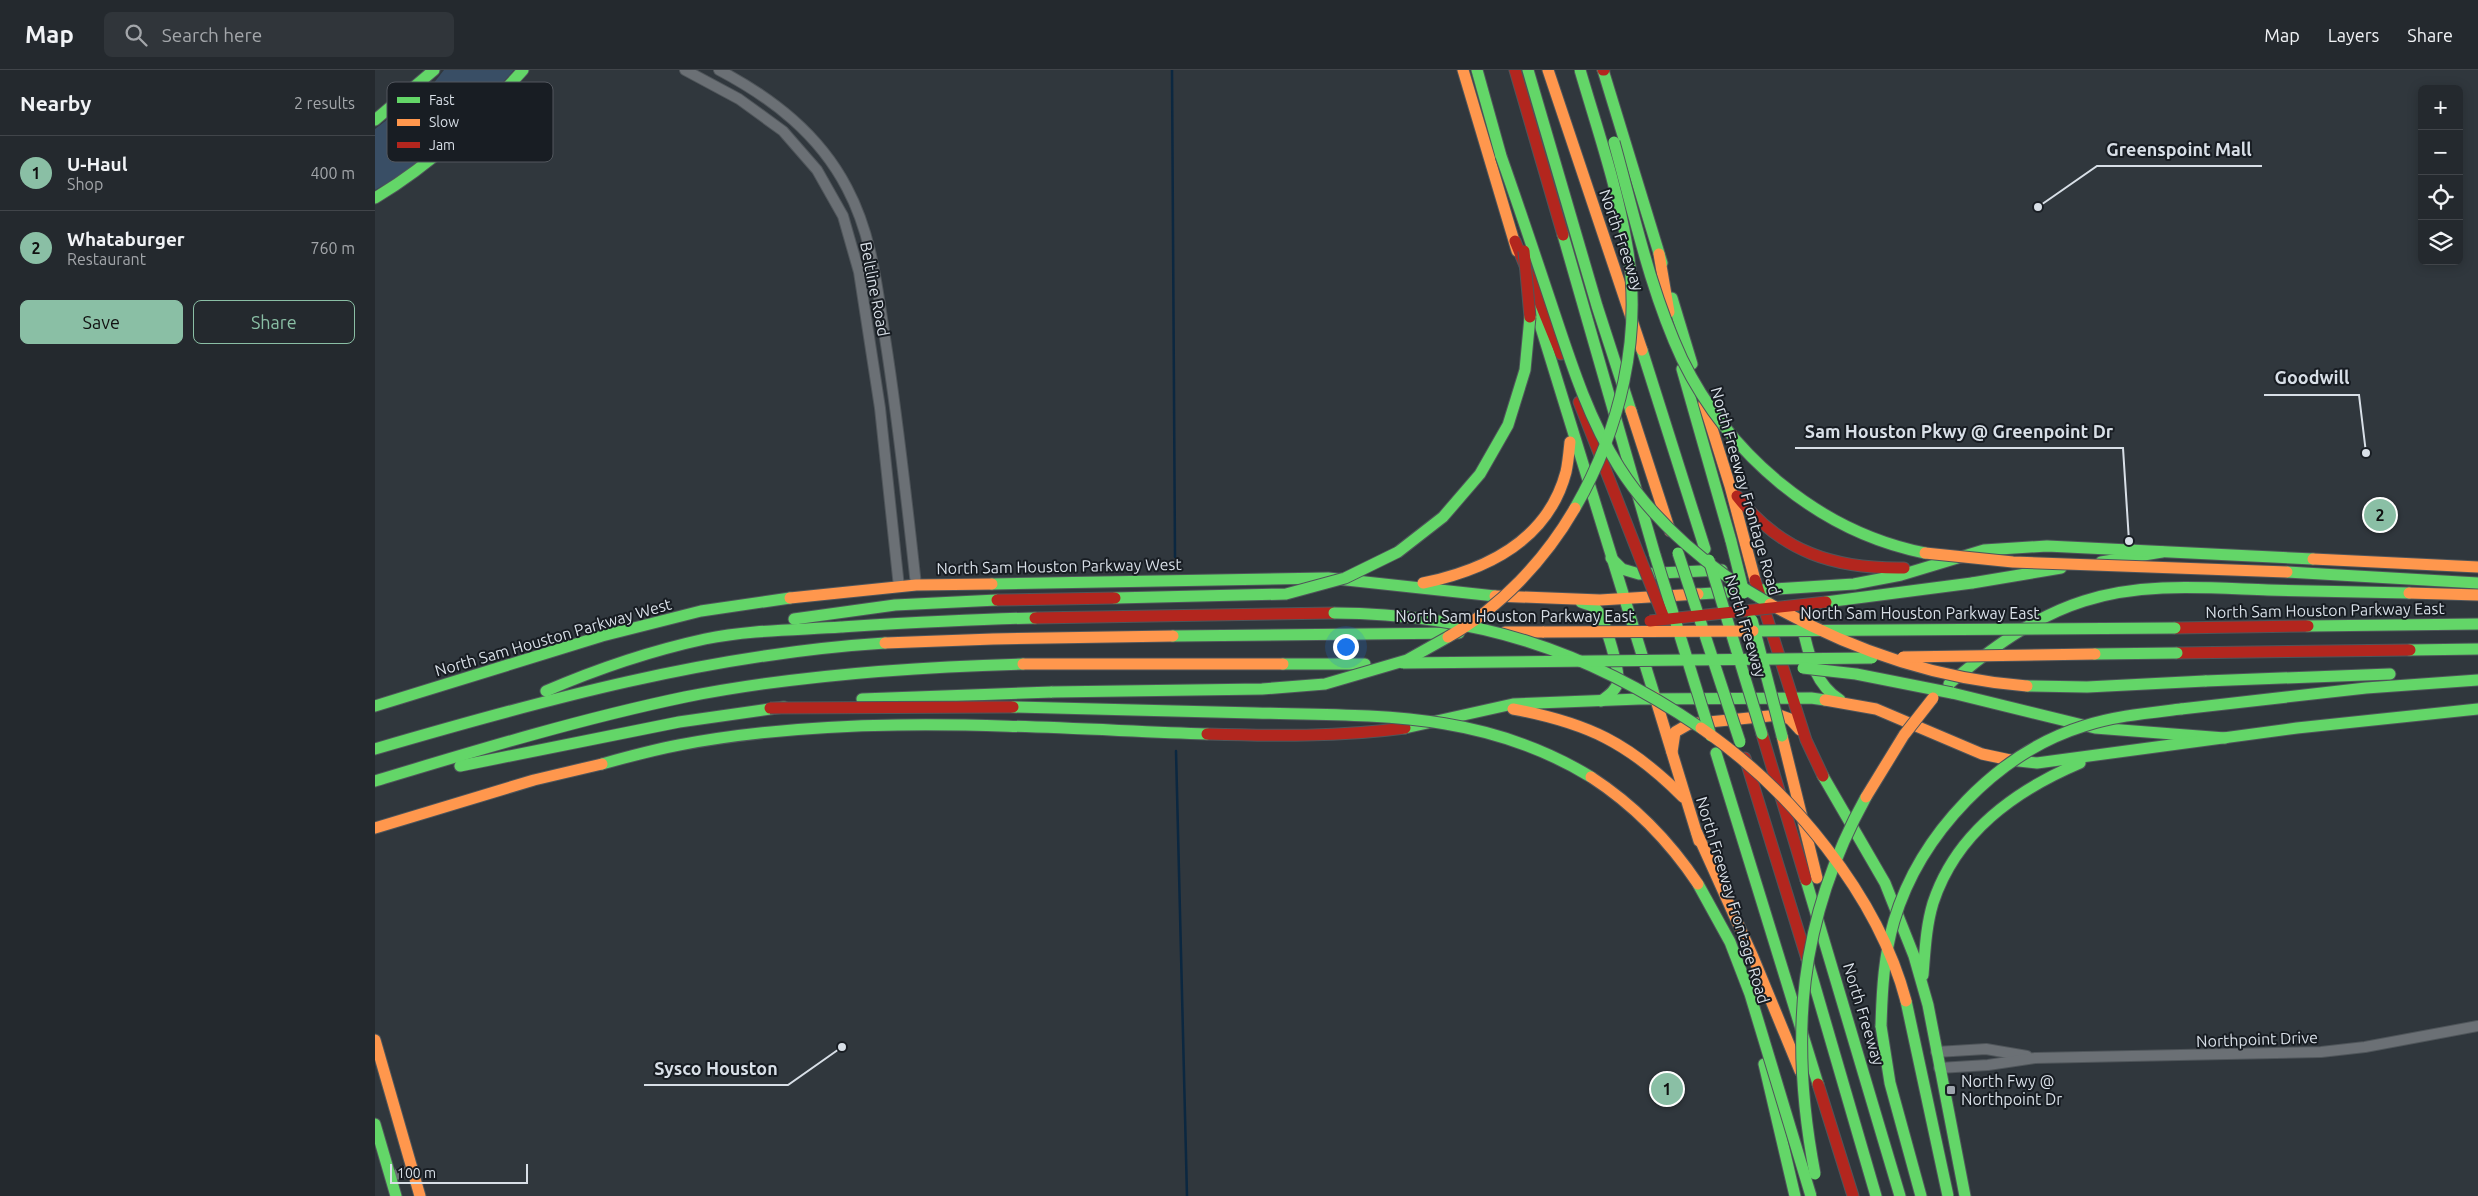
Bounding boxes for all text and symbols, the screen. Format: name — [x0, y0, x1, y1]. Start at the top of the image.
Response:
search box — [104, 12, 454, 57]
text: Map — [25, 21, 74, 48]
icon: search — [122, 21, 150, 49]
text: Search here — [162, 24, 262, 46]
text: Map — [2264, 25, 2300, 45]
text: Layers — [2328, 25, 2379, 45]
text: Share — [2407, 25, 2453, 45]
legend — [387, 82, 553, 162]
map controls — [2418, 85, 2463, 265]
button: + — [2418, 85, 2463, 130]
text: Nearby — [20, 91, 91, 115]
text: Fast — [429, 92, 455, 108]
text: 2 results — [294, 94, 355, 112]
text: Slow — [429, 114, 459, 130]
button: − — [2418, 130, 2463, 175]
callout: Greenspoint Mall — [2097, 133, 2262, 166]
text: Jam — [429, 137, 455, 153]
text: Greenspoint Mall — [2106, 139, 2252, 159]
text: U-Haul — [67, 153, 128, 175]
text: 1 — [31, 164, 41, 182]
text: 400 m — [310, 164, 355, 182]
text: Shop — [67, 175, 103, 193]
button: locate — [2418, 175, 2463, 220]
street label: North Freeway — [1596, 187, 1648, 293]
button: layers — [2418, 220, 2463, 265]
text: Whataburger — [67, 228, 185, 250]
text: 2 — [31, 239, 41, 257]
text: 760 m — [310, 239, 355, 257]
street label: Beltline Road — [857, 240, 893, 338]
text: Restaurant — [67, 250, 146, 268]
button: Save — [20, 300, 183, 344]
button: Share — [193, 300, 355, 344]
callout: Goodwill — [2264, 362, 2359, 395]
text: Goodwill — [2275, 367, 2350, 387]
street label: North Freeway Frontage Road — [1708, 385, 1784, 597]
callout: Sam Houston Pkwy @ Greenpoint Dr — [1795, 415, 2123, 448]
text: Sam Houston Pkwy @ Greenpoint Dr — [1805, 421, 2114, 441]
pin: 2 — [2364, 496, 2396, 534]
street label: North Sam Houston Parkway West — [936, 555, 1183, 577]
street label: North Freeway — [1722, 573, 1770, 680]
street label: North Sam Houston Parkway West — [433, 594, 674, 679]
street label: North Sam Houston Parkway East — [2205, 599, 2445, 621]
street label: North Sam Houston Parkway East — [1800, 604, 2040, 622]
street label: North Sam Houston Parkway East — [1395, 607, 1635, 625]
your location — [1333, 634, 1359, 660]
street label: North Freeway Frontage Road — [1693, 794, 1773, 1006]
street label: North Freeway — [1840, 961, 1888, 1068]
street label: Northpoint Drive — [2196, 1028, 2318, 1050]
callout: Sysco Houston — [644, 1052, 788, 1085]
text: Sysco Houston — [654, 1058, 778, 1078]
pin: 1 — [1651, 1070, 1683, 1108]
place label: North Fwy @ Northpoint Dr — [1961, 1072, 2062, 1108]
marker: North Fwy @ Northpoint Dr — [1945, 1084, 1957, 1096]
scale bar — [390, 1161, 527, 1184]
text: 100 m — [397, 1165, 436, 1181]

